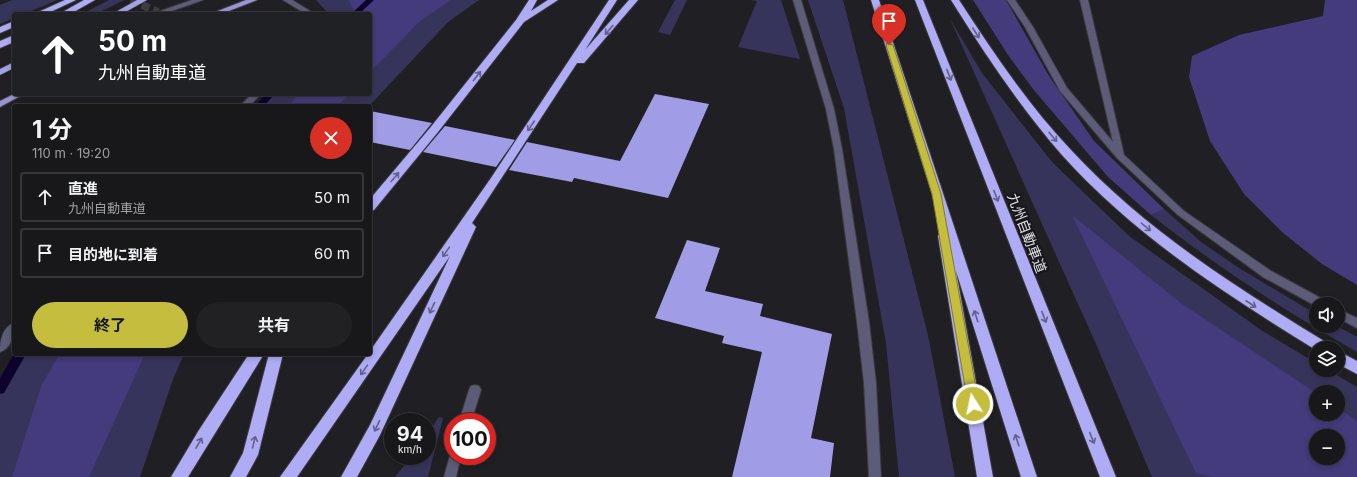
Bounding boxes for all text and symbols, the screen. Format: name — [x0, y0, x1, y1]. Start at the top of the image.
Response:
pin — [872, 4, 906, 45]
icon: arrive — [878, 10, 900, 32]
text: 50 m — [98, 24, 167, 58]
one-way arrow — [604, 24, 613, 35]
one-way arrow — [972, 27, 980, 39]
icon: ahead — [32, 28, 84, 80]
text: 九州自動車道 — [98, 62, 206, 83]
one-way arrow — [945, 69, 953, 81]
one-way arrow — [472, 71, 481, 82]
text: 1 分 — [32, 115, 72, 144]
button: close — [310, 117, 352, 159]
one-way arrow — [527, 121, 535, 132]
one-way arrow — [1049, 132, 1058, 142]
text: 110 m · 19:20 — [32, 145, 110, 161]
one-way arrow — [390, 172, 399, 183]
text: 直進 — [68, 179, 98, 198]
icon: ahead — [34, 186, 56, 208]
text: 50 m — [314, 188, 350, 207]
one-way arrow — [993, 190, 1001, 202]
street label: 九州自動車道 — [1004, 191, 1050, 275]
text: 九州自動車道 — [68, 200, 146, 216]
one-way arrow — [1141, 223, 1152, 232]
icon: arrive — [34, 242, 56, 264]
text: 60 m — [314, 244, 350, 263]
text: 目的地に到着 — [68, 245, 158, 264]
one-way arrow — [442, 246, 450, 257]
map controls — [1309, 297, 1345, 465]
button: sound — [1309, 297, 1345, 333]
one-way arrow — [1246, 299, 1257, 308]
button: 終了 — [32, 302, 188, 348]
button: 共有 — [196, 302, 352, 348]
one-way arrow — [428, 302, 435, 314]
one-way arrow — [972, 311, 980, 323]
one-way arrow — [1041, 311, 1048, 323]
button: layers — [1309, 341, 1345, 377]
one-way arrow — [360, 364, 368, 375]
position arrow — [952, 383, 994, 425]
button: + — [1309, 385, 1345, 421]
speed limit sign: 100 — [444, 413, 496, 465]
one-way arrow — [373, 420, 380, 432]
text: 94 — [397, 422, 423, 446]
button: − — [1309, 429, 1345, 465]
one-way arrow — [1089, 432, 1096, 444]
one-way arrow — [1013, 434, 1020, 447]
one-way arrow — [251, 436, 258, 449]
one-way arrow — [195, 437, 203, 449]
text: km/h — [398, 443, 422, 455]

